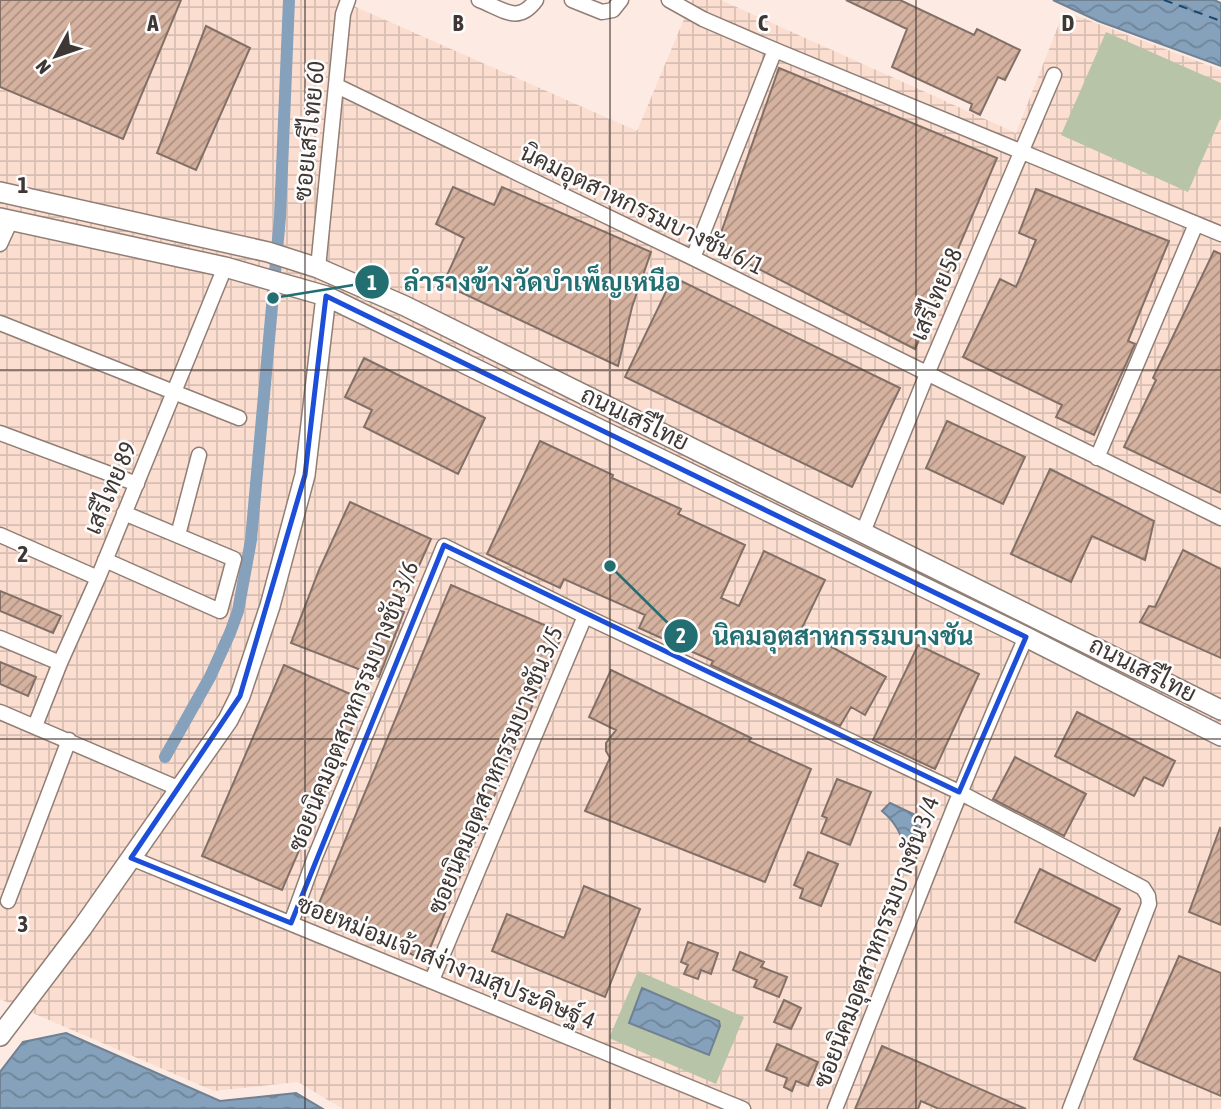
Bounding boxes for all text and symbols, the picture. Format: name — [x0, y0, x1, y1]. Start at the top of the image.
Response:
text: A — [146, 10, 159, 36]
text: B — [453, 10, 464, 36]
text: C — [758, 10, 769, 36]
text: D — [1062, 10, 1075, 36]
north arrow — [21, 21, 91, 91]
text: N — [31, 56, 55, 78]
street label: ซอยเสรีไทย 60 — [286, 60, 330, 202]
street label: นิคมอุตสาหกรรมบางชัน 6/1 — [515, 138, 768, 282]
text: 1 — [18, 172, 29, 198]
street label: เสรีไทย 58 — [903, 243, 968, 344]
callout: ลำรางข้างวัดบำเพ็ญเหนือ — [354, 259, 695, 306]
text: ลำรางข้างวัดบำเพ็ญเหนือ — [403, 264, 681, 298]
text: 1 — [367, 270, 377, 294]
street label: ถนนเสรีไทย — [577, 379, 694, 456]
street label: เสรีไทย 89 — [77, 437, 142, 538]
text: 2 — [18, 541, 28, 567]
street label: ซอยนิคมอุตสาหกรรมบางชัน 3/6 — [282, 557, 426, 856]
callout: นิคมอุตสาหกรรมบางชัน — [664, 612, 988, 659]
text: นิคมอุตสาหกรรมบางชัน — [712, 621, 974, 654]
street label: ซอยนิคมอุตสาหกรรมบางชัน 3/5 — [422, 622, 571, 919]
text: 2 — [676, 623, 686, 647]
street label: ถนนเสรีไทย — [1085, 629, 1202, 707]
street label: ซอยนิคมอุตสาหกรรมบางชัน 3/4 — [808, 792, 947, 1093]
street label: ซอยหม่อมเจ้าสง่างามสุประดิษฐ์ 4 — [292, 888, 600, 1037]
text: 3 — [18, 911, 28, 937]

